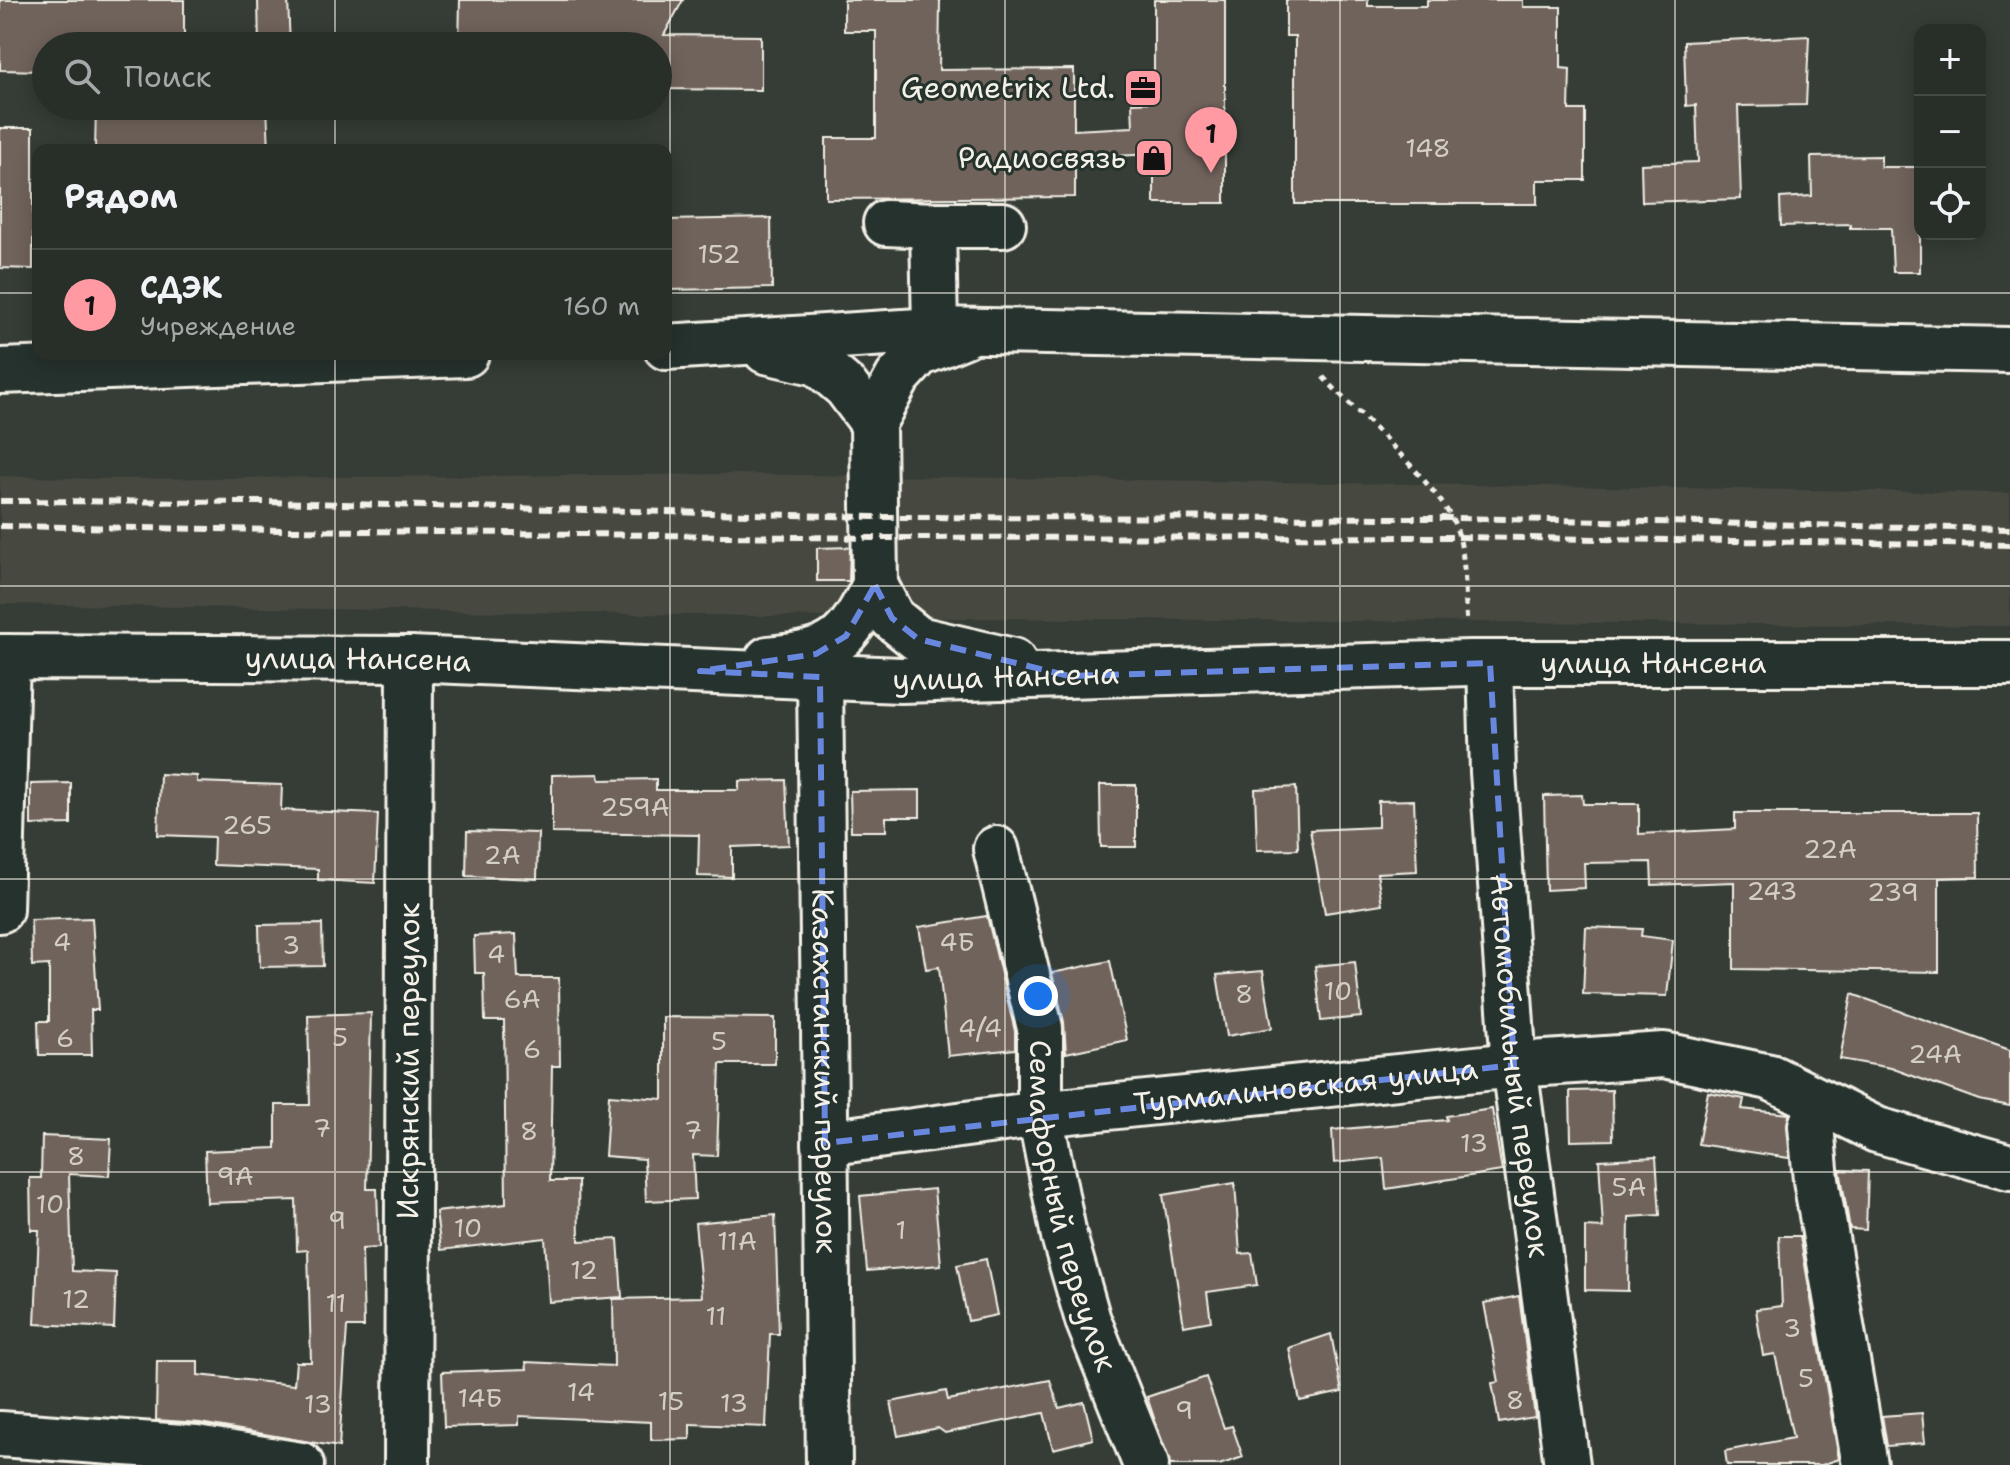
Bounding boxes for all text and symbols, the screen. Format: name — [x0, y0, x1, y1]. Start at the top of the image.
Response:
map controls — [1914, 24, 1986, 240]
button: + — [1914, 24, 1986, 96]
search box — [32, 32, 672, 120]
icon: search — [60, 54, 104, 98]
text: Поиск — [124, 56, 212, 97]
place label: Geometrix Ltd. — [901, 67, 1115, 108]
office icon: Geometrix Ltd. — [1122, 67, 1164, 109]
button: − — [1914, 96, 1986, 168]
pin: 1 — [1185, 107, 1237, 173]
house number: 148 — [1405, 130, 1451, 165]
place label: Радиосвязь — [958, 137, 1126, 178]
shop icon: Радиосвязь — [1133, 137, 1175, 179]
button: locate — [1914, 168, 1986, 240]
text: Рядом — [64, 173, 178, 219]
house number: 152 — [697, 236, 741, 271]
text: СДЭК — [140, 267, 222, 308]
text: 1 — [84, 288, 96, 323]
text: 160 m — [563, 288, 640, 323]
text: Учреждение — [140, 308, 296, 343]
street label: улица Нансена — [245, 637, 472, 682]
street label: улица Нансена — [1540, 642, 1767, 683]
street label: улица Нансена — [892, 652, 1120, 700]
house number: 259А — [600, 789, 670, 824]
house number: 265 — [222, 807, 272, 842]
house number: 22А — [1803, 831, 1857, 866]
house number: 2А — [483, 837, 521, 872]
street label: Автомобильный переулок — [1480, 872, 1560, 1260]
house number: 243 — [1746, 873, 1798, 908]
house number: 239 — [1867, 874, 1919, 909]
street label: Казахстанский переулок — [802, 888, 848, 1254]
street label: Искрянский переулок — [387, 902, 429, 1220]
house number: 4 — [53, 924, 71, 959]
house number: 4Б — [939, 924, 975, 959]
house number: 3 — [282, 927, 300, 962]
house number: 4 — [487, 936, 505, 971]
house number: 10 — [1324, 973, 1352, 1008]
your location — [1018, 976, 1058, 1016]
house number: 8 — [1235, 976, 1253, 1011]
house number: 6А — [503, 981, 541, 1016]
house number: 4/4 — [958, 1010, 1002, 1045]
house number: 5 — [332, 1019, 348, 1054]
house number: 6 — [56, 1020, 74, 1055]
house number: 5 — [711, 1023, 727, 1058]
house number: 6 — [523, 1031, 541, 1066]
house number: 24А — [1908, 1036, 1962, 1071]
street label: Семафорный переулок — [1020, 1040, 1128, 1377]
street label: Турмалиновская улица — [1131, 1048, 1480, 1124]
house number: 7 — [313, 1110, 331, 1145]
house number: 7 — [684, 1112, 702, 1147]
house number: 8 — [520, 1113, 538, 1148]
house number: 13 — [1460, 1125, 1488, 1160]
house number: 8 — [67, 1138, 85, 1173]
house number: 9А — [216, 1158, 254, 1193]
house number: 5А — [1612, 1169, 1646, 1204]
house number: 10 — [36, 1186, 64, 1221]
house number: 9 — [328, 1202, 346, 1237]
house number: 10 — [454, 1210, 482, 1245]
house number: 1 — [896, 1212, 906, 1247]
house number: 11А — [717, 1223, 757, 1258]
house number: 12 — [570, 1252, 598, 1287]
house number: 12 — [62, 1281, 90, 1316]
house number: 11 — [326, 1285, 346, 1320]
house number: 11 — [706, 1298, 726, 1333]
house number: 3 — [1783, 1310, 1801, 1345]
house number: 5 — [1798, 1360, 1814, 1395]
house number: 14 — [567, 1374, 595, 1409]
house number: 14Б — [457, 1380, 503, 1415]
house number: 8 — [1506, 1382, 1524, 1417]
house number: 15 — [658, 1383, 684, 1418]
house number: 13 — [720, 1385, 748, 1420]
house number: 13 — [304, 1386, 332, 1421]
house number: 9 — [1175, 1392, 1193, 1427]

